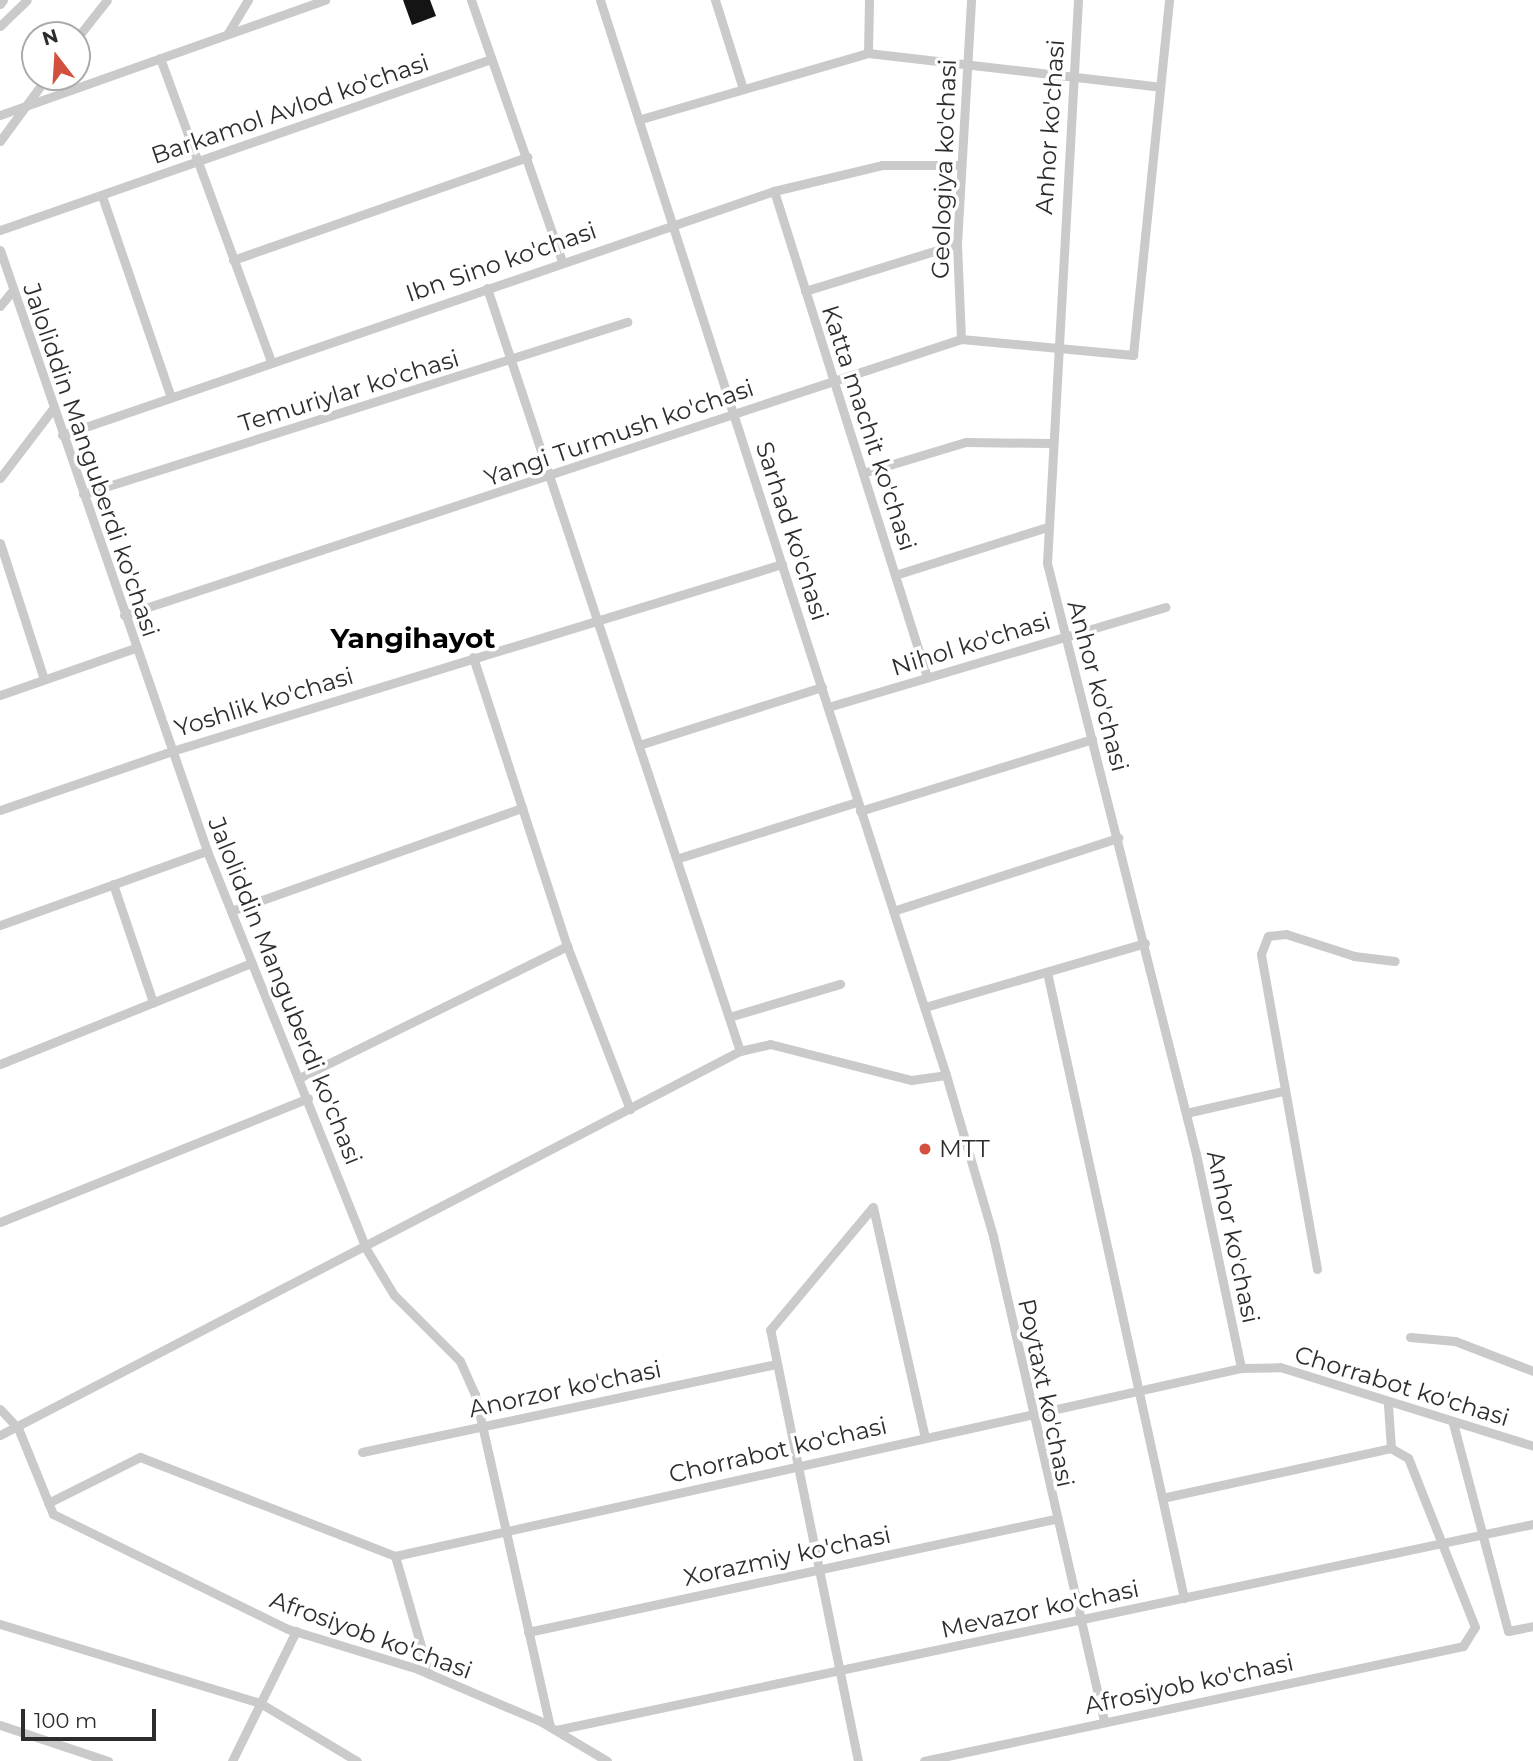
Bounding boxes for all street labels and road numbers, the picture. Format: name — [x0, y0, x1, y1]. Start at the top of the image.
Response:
street label: Anhor ko'chasi — [1030, 38, 1070, 216]
street label: Barkamol Avlod ko'chasi — [147, 48, 433, 170]
street label: Geologiya ko'chasi — [926, 58, 962, 280]
street label: Ibn Sino ko'chasi — [402, 216, 600, 308]
street label: Jaloliddin Manguberdi ko'chasi — [17, 279, 165, 641]
street label: Katta machit ko'chasi — [816, 302, 922, 554]
street label: Temuriylar ko'chasi — [235, 344, 463, 438]
street label: Yangi Turmush ko'chasi — [481, 373, 757, 493]
street label: Sarhad ko'chasi — [750, 438, 834, 624]
street label: Anhor ko'chasi — [1061, 598, 1135, 774]
street label: Nihol ko'chasi — [888, 606, 1054, 682]
street label: Yoshlik ko'chasi — [171, 661, 357, 743]
street label: Jaloliddin Manguberdi ko'chasi — [202, 813, 368, 1169]
street label: Anhor ko'chasi — [1201, 1148, 1265, 1326]
street label: Poytaxt ko'chasi — [1012, 1296, 1080, 1490]
street label: Chorrabot ko'chasi — [1291, 1340, 1513, 1432]
street label: Anorzor ko'chasi — [466, 1355, 664, 1423]
street label: Chorrabot ko'chasi — [666, 1411, 890, 1489]
street label: Xorazmiy ko'chasi — [681, 1520, 893, 1592]
street label: Mevazor ko'chasi — [938, 1574, 1142, 1644]
street label: Afrosiyob ko'chasi — [266, 1585, 476, 1685]
street label: Afrosiyob ko'chasi — [1082, 1648, 1296, 1720]

